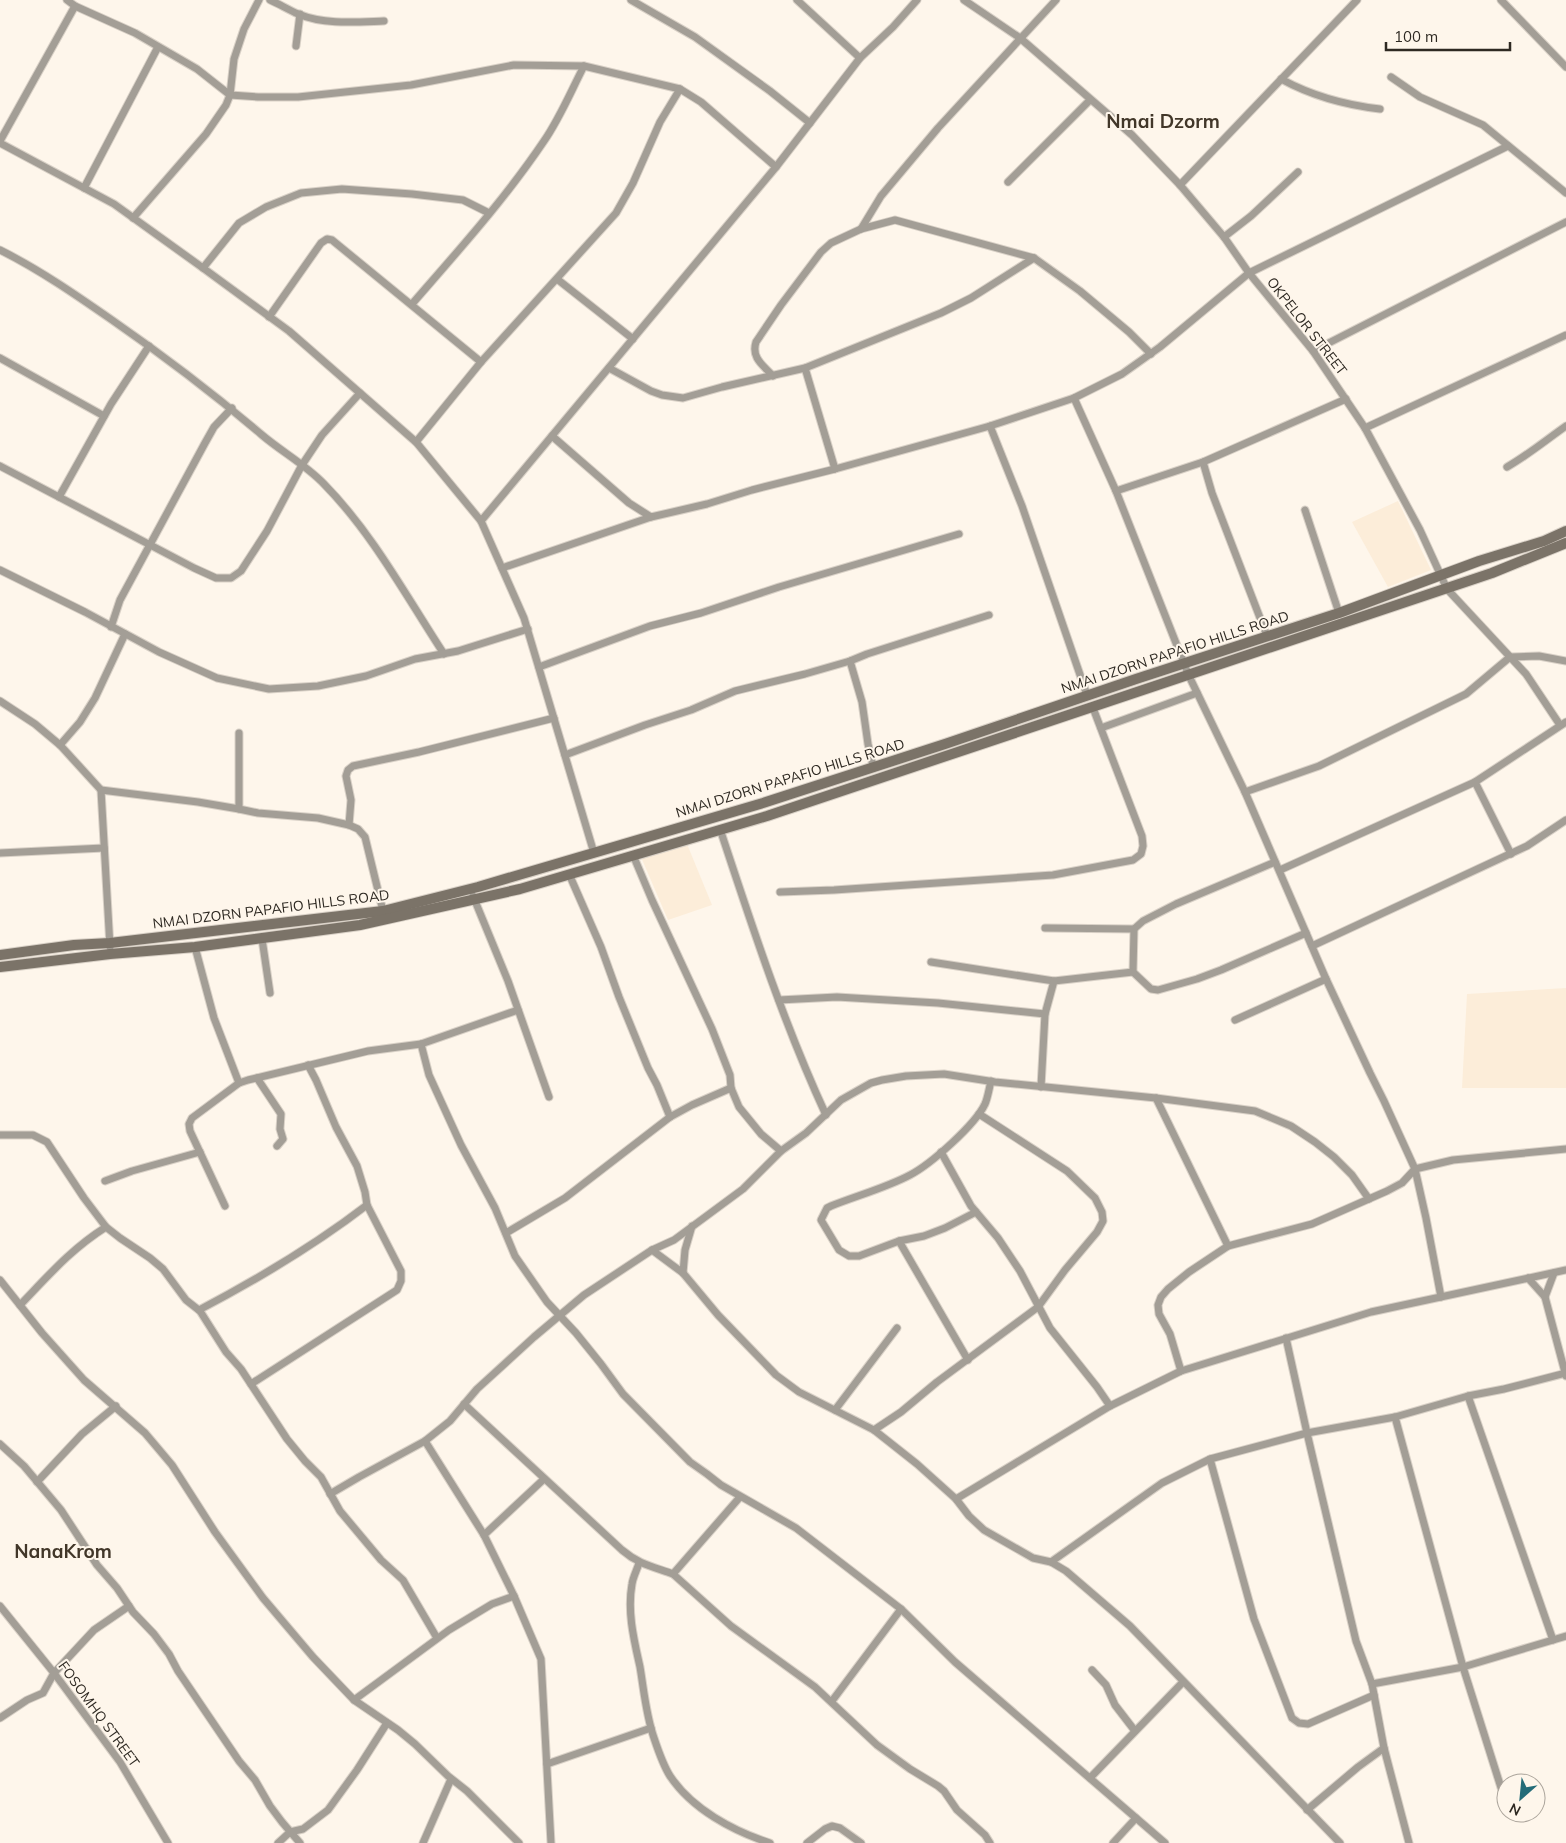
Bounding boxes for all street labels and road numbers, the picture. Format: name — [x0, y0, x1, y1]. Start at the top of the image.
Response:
street label: OKPELOR STREET — [1263, 273, 1351, 379]
street label: NMAI DZORN PAPAFIO HILLS ROAD — [1059, 607, 1291, 697]
street label: NMAI DZORN PAPAFIO HILLS ROAD — [673, 735, 907, 821]
street label: NMAI DZORN PAPAFIO HILLS ROAD — [152, 886, 390, 932]
street label: FOSOMHQ STREET — [55, 1658, 144, 1771]

